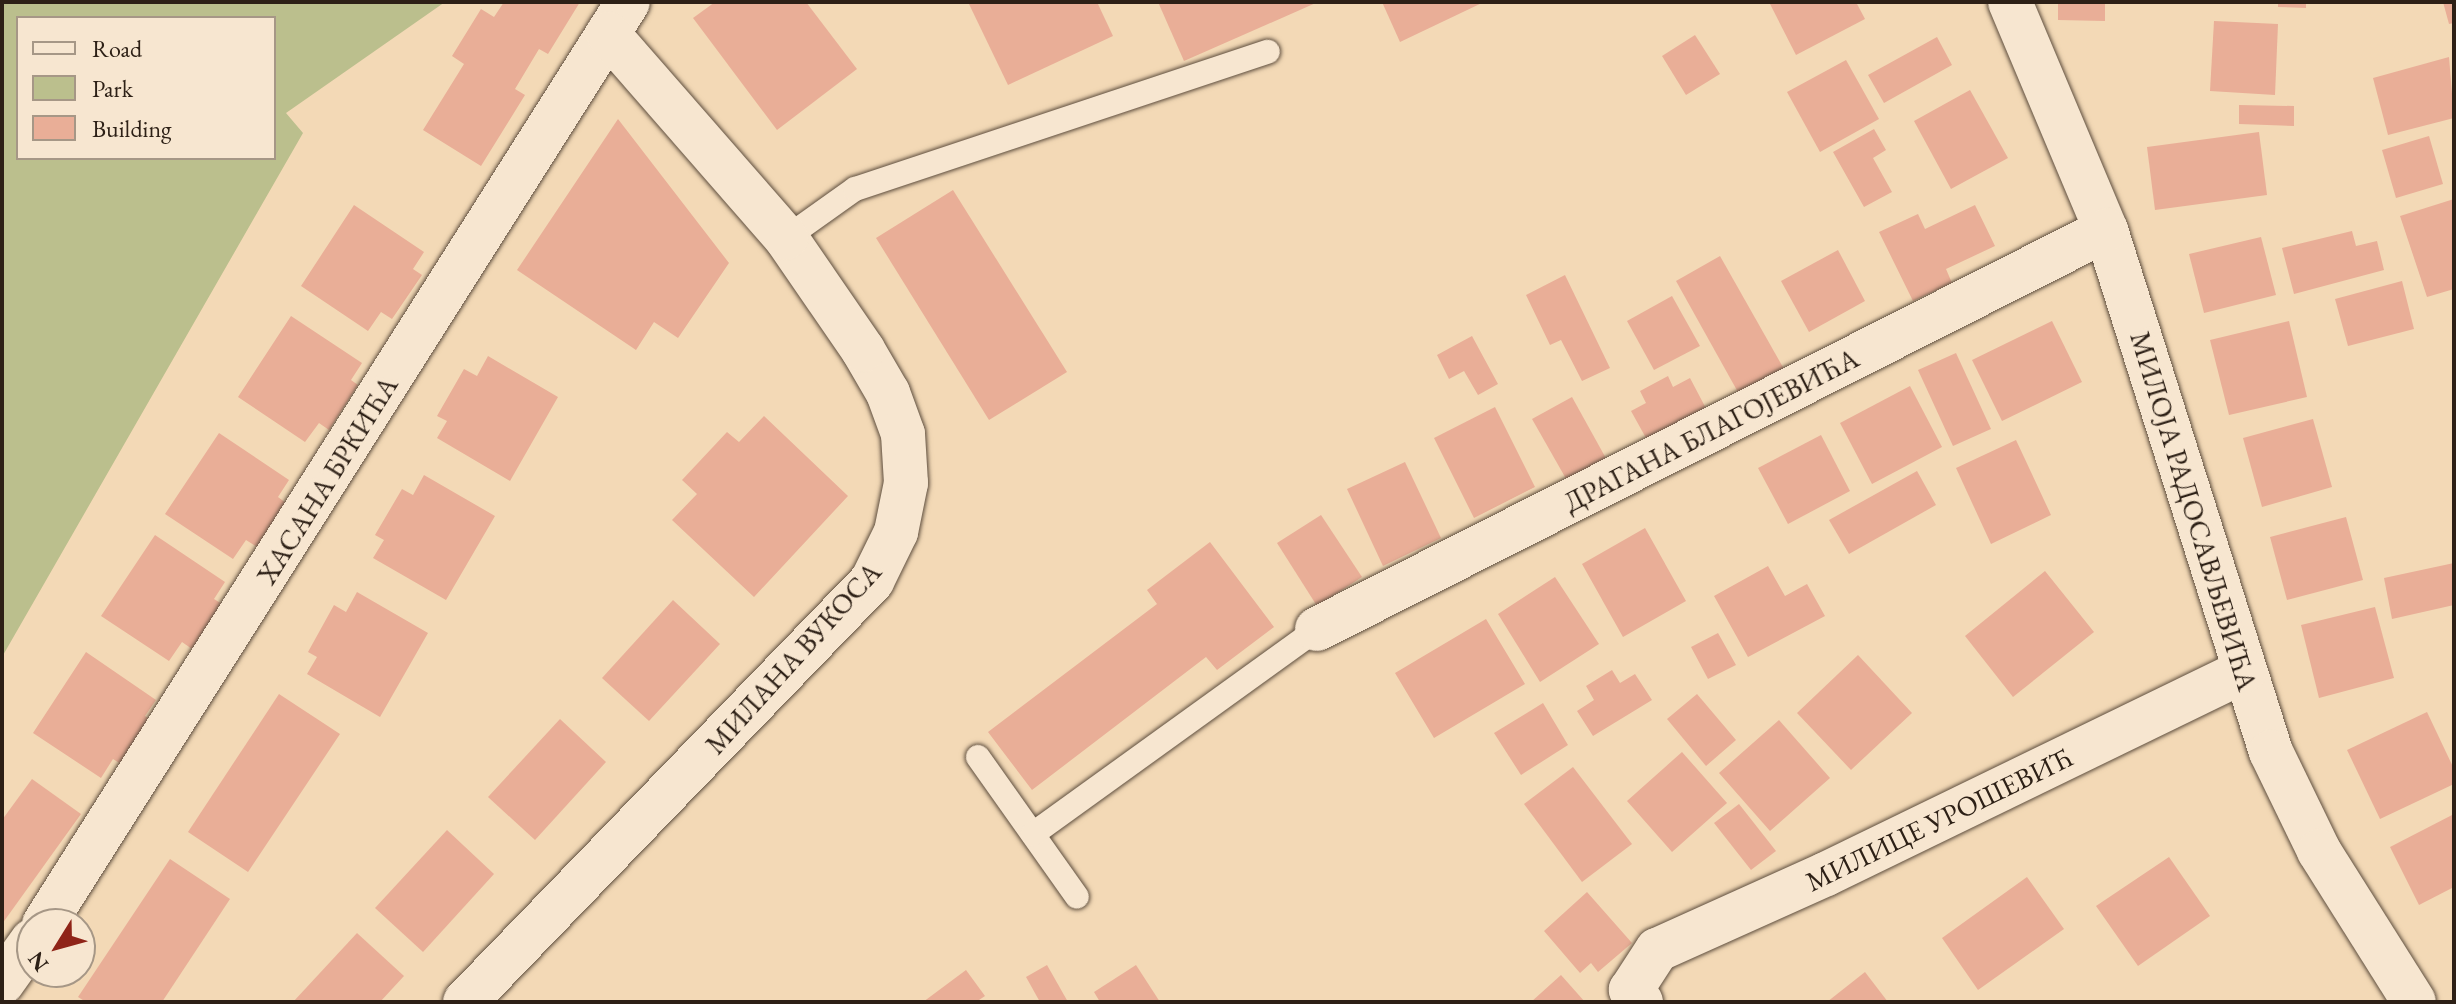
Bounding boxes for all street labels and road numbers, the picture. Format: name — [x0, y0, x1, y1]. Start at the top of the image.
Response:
street label: МИЛОЈА РАДОСАВЉЕВИЋА — [2123, 327, 2265, 695]
street label: ДРАГАНА БЛАГОЈЕВИЋА — [1558, 341, 1864, 519]
street label: ХАСАНА БРКИЋА — [249, 370, 405, 590]
street label: МИЛАНА ВУКОСА — [698, 555, 888, 761]
street label: МИЛИЦЕ УРОШЕВИЋ — [1800, 740, 2078, 898]

